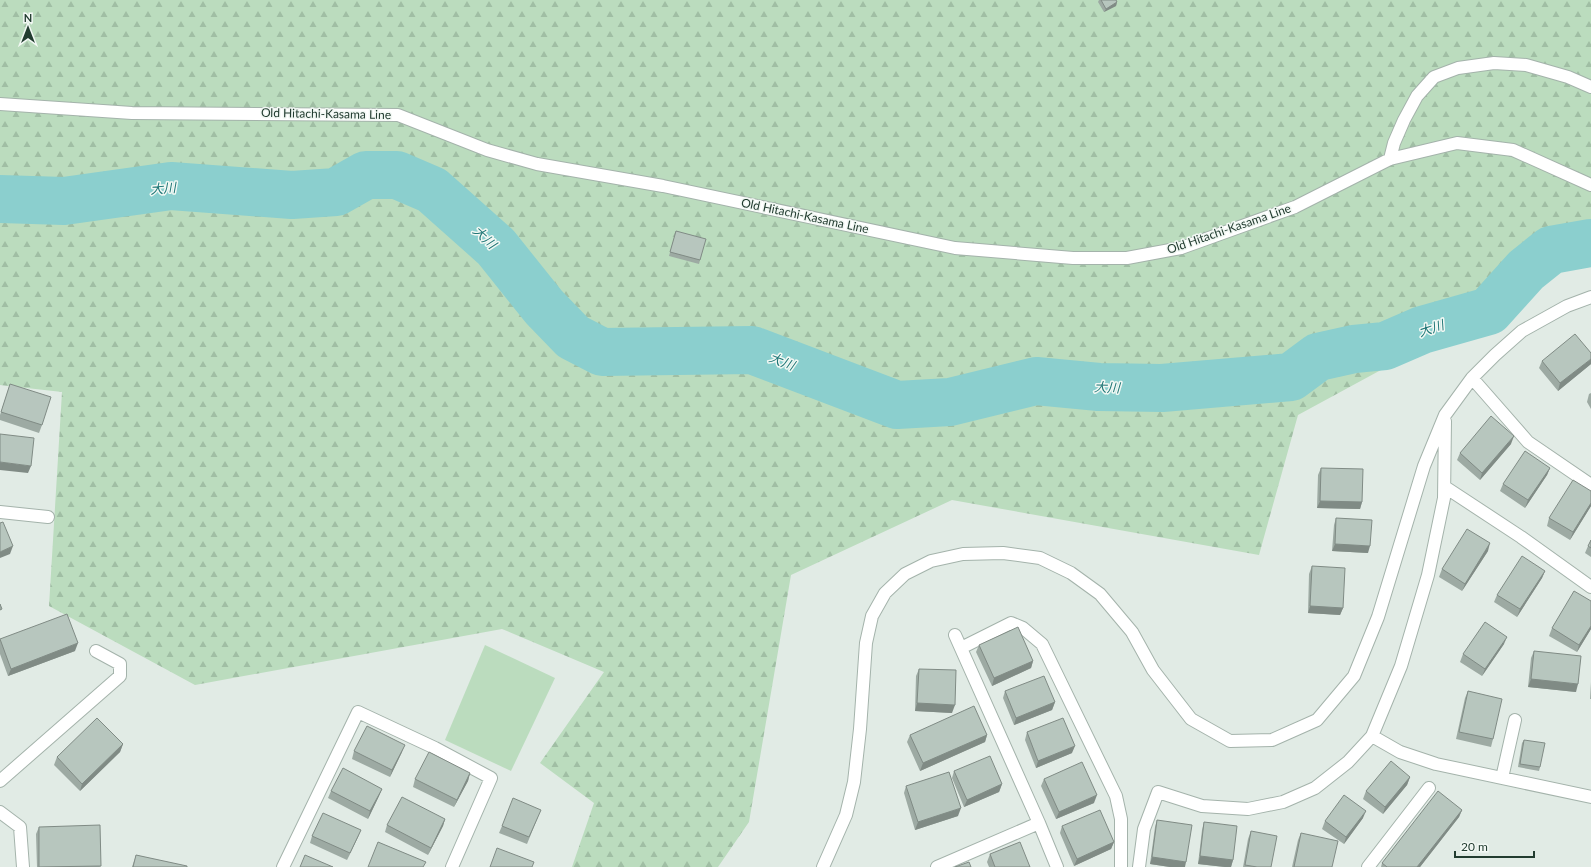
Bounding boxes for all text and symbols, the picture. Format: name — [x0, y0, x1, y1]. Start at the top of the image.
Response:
north arrow — [8, 8, 48, 48]
text: N — [24, 11, 32, 24]
street label: Old Hitachi-Kasama Line — [261, 105, 391, 122]
water label: 大川 — [149, 179, 179, 197]
street label: Old Hitachi-Kasama Line — [740, 195, 870, 236]
street label: Old Hitachi-Kasama Line — [1165, 200, 1293, 257]
water label: 大川 — [470, 222, 501, 253]
water label: 大川 — [1416, 316, 1448, 340]
water label: 大川 — [767, 349, 799, 374]
water label: 大川 — [1094, 379, 1122, 396]
scale bar — [1455, 833, 1534, 859]
text: 20 m — [1461, 839, 1488, 854]

